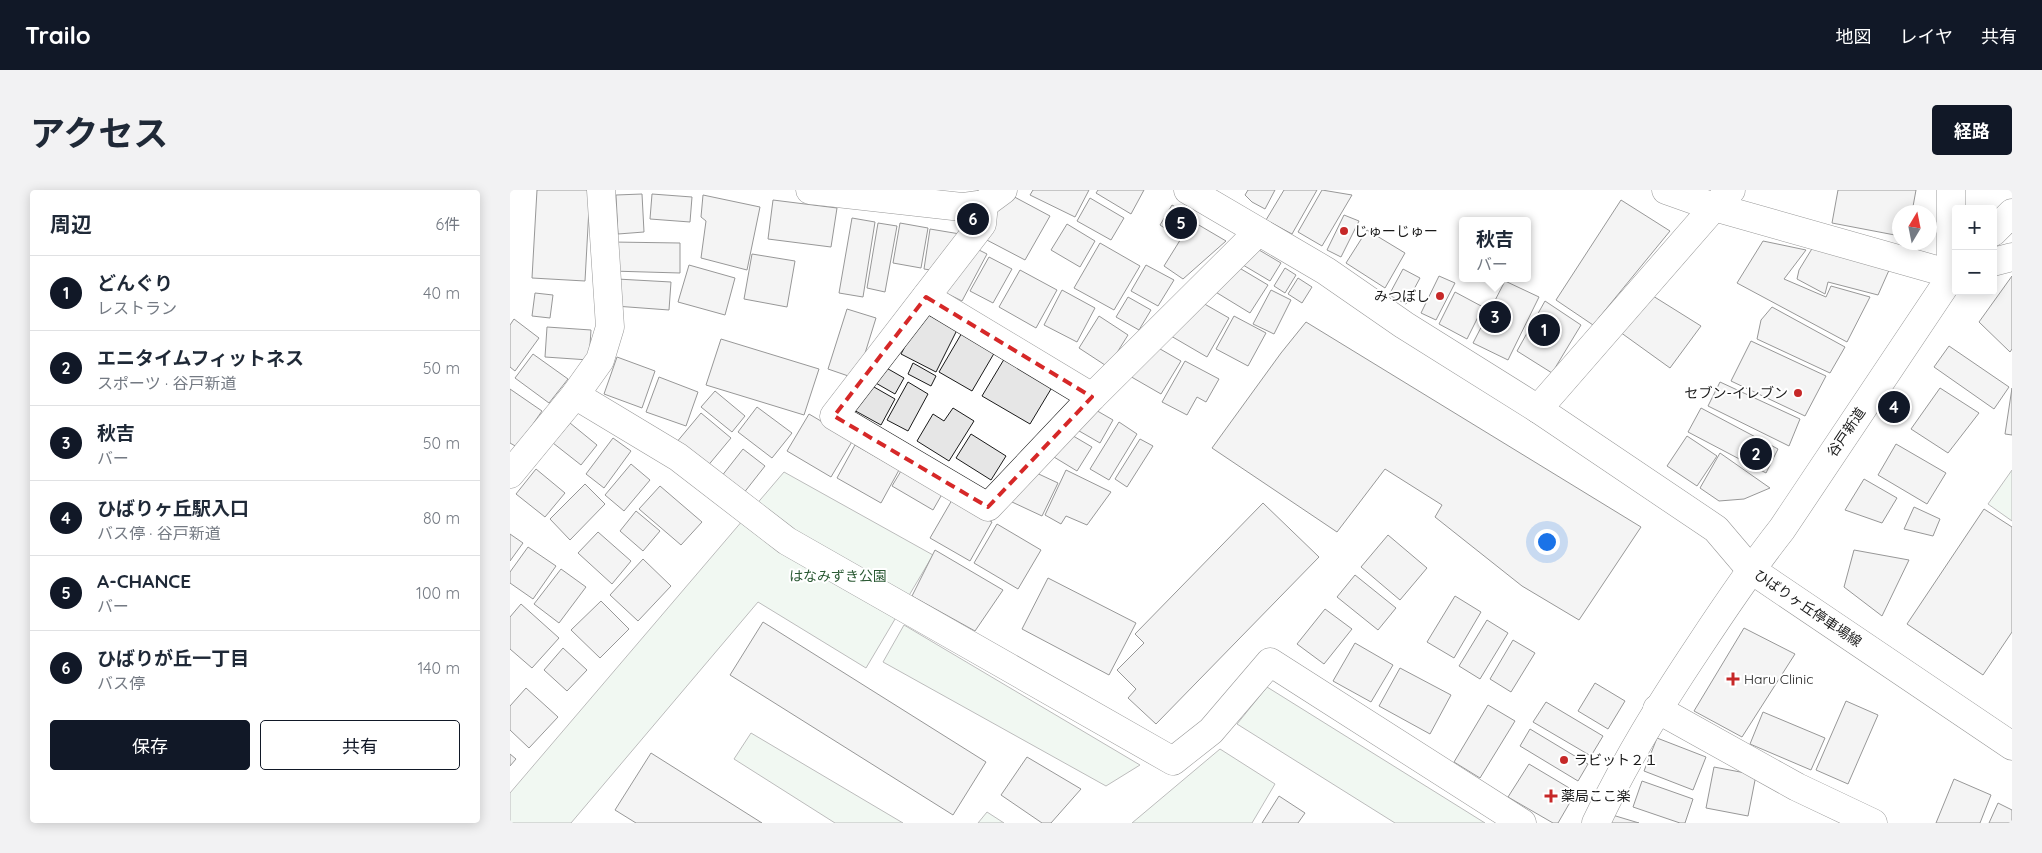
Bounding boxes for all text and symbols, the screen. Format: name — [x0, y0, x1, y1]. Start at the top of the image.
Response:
text: Trailo — [25, 20, 91, 50]
text: 地図 — [1836, 25, 1872, 48]
text: レイヤ — [1900, 25, 1953, 48]
text: 共有 — [1981, 25, 2017, 48]
button: 経路 — [1932, 105, 2012, 155]
text: アクセス — [30, 111, 168, 155]
pin: 6 — [957, 200, 989, 238]
pin: 5 — [1165, 204, 1197, 242]
north arrow — [1892, 205, 1937, 250]
map controls — [1952, 205, 1997, 295]
button: + — [1952, 205, 1997, 250]
text: 周辺 — [50, 211, 92, 237]
text: 6件 — [435, 214, 460, 234]
popup — [1459, 217, 1531, 282]
place label: じゅーじゅー — [1354, 222, 1438, 240]
marker: じゅーじゅー — [1338, 225, 1350, 237]
text: 秋吉 — [1476, 227, 1514, 251]
button: − — [1952, 250, 1997, 295]
text: バー — [1476, 254, 1508, 274]
text: どんぐり — [97, 271, 173, 295]
text: 1 — [63, 283, 69, 303]
text: 40 m — [423, 283, 460, 303]
place label: みつぼし — [1374, 287, 1430, 305]
marker: みつぼし — [1434, 290, 1446, 302]
text: レストラン — [97, 298, 177, 318]
pin: 3 — [1479, 298, 1511, 336]
pin: 1 — [1528, 311, 1560, 349]
text: エニタイムフィットネス — [97, 346, 304, 370]
text: 2 — [61, 358, 71, 378]
text: 50 m — [423, 358, 460, 378]
text: スポーツ · 谷戸新道 — [97, 373, 237, 393]
place label: セブン-イレブン — [1685, 384, 1788, 402]
marker: セブン-イレブン — [1792, 387, 1804, 399]
pin: 4 — [1878, 388, 1910, 426]
street label: 谷戸新道 — [1823, 404, 1869, 460]
text: 秋吉 — [97, 421, 135, 445]
text: 3 — [62, 433, 70, 453]
text: 50 m — [423, 433, 460, 453]
pin: 2 — [1740, 435, 1772, 473]
text: バー — [97, 448, 129, 468]
text: ひばりヶ丘駅入口 — [97, 496, 249, 520]
text: 4 — [61, 508, 71, 528]
text: 80 m — [423, 508, 460, 528]
text: バス停 · 谷戸新道 — [97, 523, 221, 543]
your location — [1534, 529, 1560, 555]
street label: ひばりヶ丘停車場線 — [1751, 565, 1865, 651]
park label: はなみずき公園 — [789, 567, 887, 585]
text: A-CHANCE — [97, 569, 191, 593]
text: 5 — [61, 583, 71, 603]
text: 100 m — [416, 583, 460, 603]
text: バー — [97, 596, 129, 616]
text: ひばりが丘一丁目 — [97, 646, 249, 670]
text: 6 — [62, 658, 70, 678]
text: 140 m — [417, 658, 460, 678]
place label: Haru Clinic — [1744, 670, 1813, 688]
marker: Haru Clinic — [1726, 672, 1740, 686]
text: バス停 — [97, 673, 145, 693]
button: 保存 — [50, 720, 250, 770]
button: 共有 — [260, 720, 460, 770]
place label: ラビット２１ — [1574, 751, 1658, 769]
marker: ラビット２１ — [1558, 754, 1570, 766]
place label: 薬局ここ楽 — [1561, 787, 1631, 805]
marker: 薬局ここ楽 — [1545, 790, 1557, 802]

